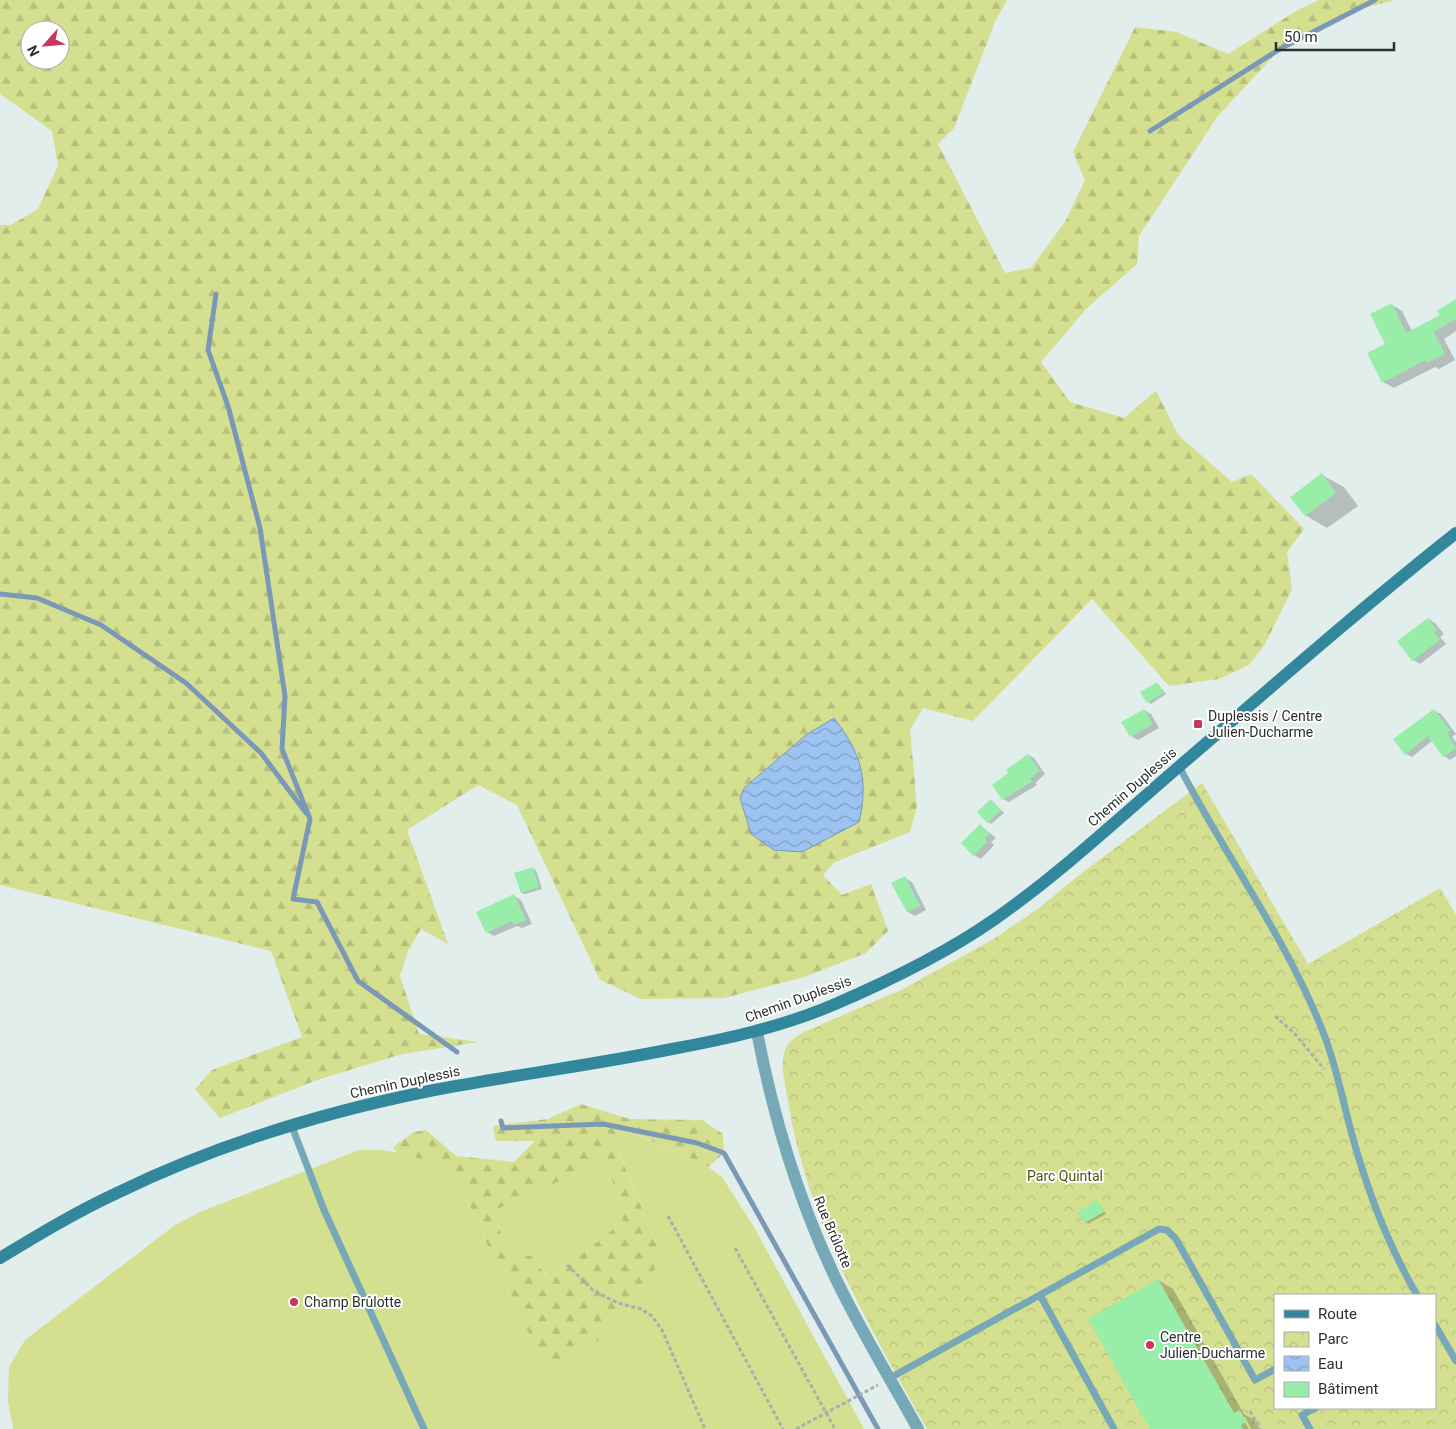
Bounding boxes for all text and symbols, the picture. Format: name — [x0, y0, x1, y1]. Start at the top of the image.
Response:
north arrow — [20, 20, 70, 70]
scale bar — [1276, 20, 1394, 52]
text: 50 m — [1284, 28, 1318, 46]
text: N — [24, 43, 43, 59]
place label: Duplessis / Centre Julien-Ducharme — [1208, 708, 1322, 740]
marker: Duplessis / Centre Julien-Ducharme — [1192, 718, 1204, 730]
street label: Chemin Duplessis — [1085, 744, 1179, 830]
street label: Chemin Duplessis — [743, 972, 853, 1026]
street label: Chemin Duplessis — [349, 1063, 461, 1101]
park label: Parc Quintal — [1027, 1168, 1103, 1184]
street label: Rue Brûlotte — [811, 1194, 855, 1270]
place label: Champ Brûlotte — [304, 1294, 401, 1310]
legend — [1274, 1294, 1436, 1409]
marker: Champ Brûlotte — [288, 1296, 300, 1308]
text: Route — [1318, 1305, 1357, 1323]
place label: Centre Julien-Ducharme — [1160, 1329, 1265, 1361]
text: Parc — [1318, 1330, 1348, 1348]
marker: Centre Julien-Ducharme — [1144, 1339, 1156, 1351]
text: Eau — [1318, 1355, 1343, 1373]
text: Bâtiment — [1318, 1380, 1378, 1398]

